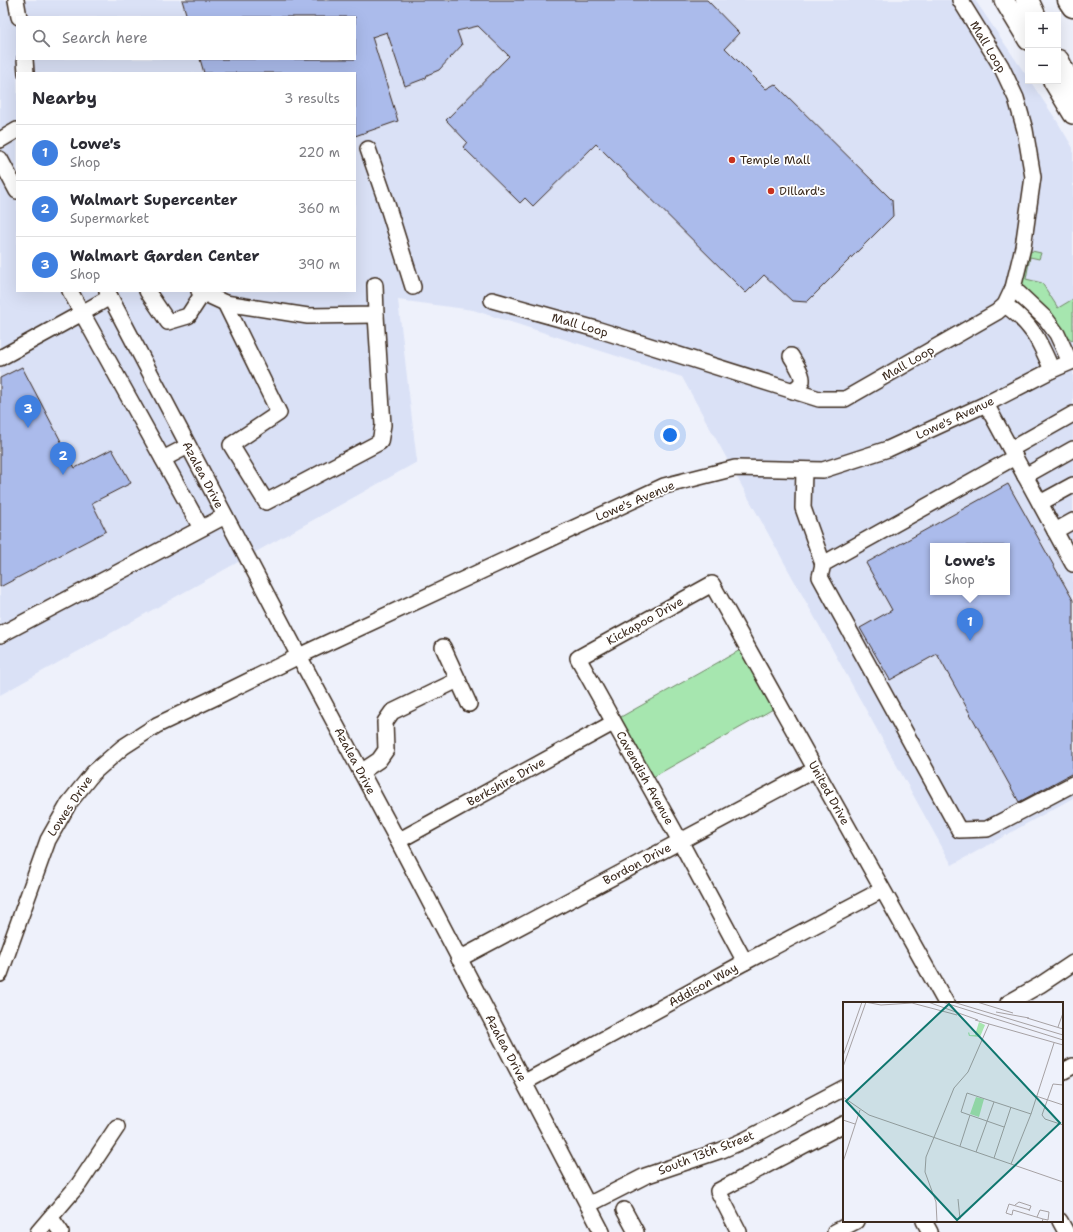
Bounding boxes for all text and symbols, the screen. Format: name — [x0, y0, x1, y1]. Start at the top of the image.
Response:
map controls — [1025, 12, 1061, 84]
button: + — [1025, 12, 1061, 48]
search box — [16, 16, 356, 60]
street label: Mall Loop — [966, 18, 1010, 76]
icon: search — [30, 27, 52, 49]
text: Search here — [62, 28, 148, 48]
button: − — [1025, 48, 1061, 84]
text: Nearby — [32, 87, 97, 109]
text: 3 results — [284, 90, 340, 107]
text: Lowe's — [70, 134, 121, 154]
text: 1 — [42, 144, 48, 161]
text: 220 m — [298, 144, 340, 161]
place label: Temple Mall — [740, 152, 811, 168]
text: Shop — [70, 154, 100, 171]
marker: Temple Mall — [727, 155, 737, 165]
place label: Dillard's — [779, 183, 825, 199]
marker: Dillard's — [766, 186, 776, 196]
text: Walmart Supercenter — [70, 190, 238, 210]
text: 2 — [40, 200, 50, 217]
text: 360 m — [298, 200, 340, 217]
text: Supermarket — [70, 210, 149, 227]
text: Walmart Garden Center — [70, 246, 260, 266]
text: 3 — [40, 256, 50, 273]
text: 390 m — [298, 256, 340, 273]
text: Shop — [70, 266, 100, 283]
street label: Mall Loop — [550, 309, 610, 341]
street label: Mall Loop — [879, 341, 937, 384]
street label: Lowe's Avenue — [913, 393, 997, 443]
pin: 3 — [15, 395, 41, 428]
your location — [660, 425, 680, 445]
street label: Azalea Drive — [179, 439, 227, 512]
pin: 2 — [50, 442, 76, 475]
street label: Lowe's Avenue — [593, 477, 677, 525]
popup — [930, 543, 1010, 595]
text: Lowe's — [945, 551, 995, 571]
text: Shop — [945, 571, 975, 588]
street label: Kickapoo Drive — [604, 593, 686, 649]
pin: 1 — [957, 608, 983, 641]
street label: Azalea Drive — [331, 725, 379, 798]
street label: Cavendish Avenue — [613, 728, 678, 828]
street label: Berkshire Drive — [464, 754, 548, 810]
street label: United Drive — [805, 758, 853, 828]
street label: Lowes Drive — [44, 772, 96, 839]
street label: Bordon Drive — [600, 839, 674, 889]
street label: Addison Way — [666, 959, 740, 1011]
inset map — [843, 1002, 1063, 1222]
street label: Azalea Drive — [482, 1012, 530, 1085]
street label: South 13th Street — [656, 1127, 756, 1179]

